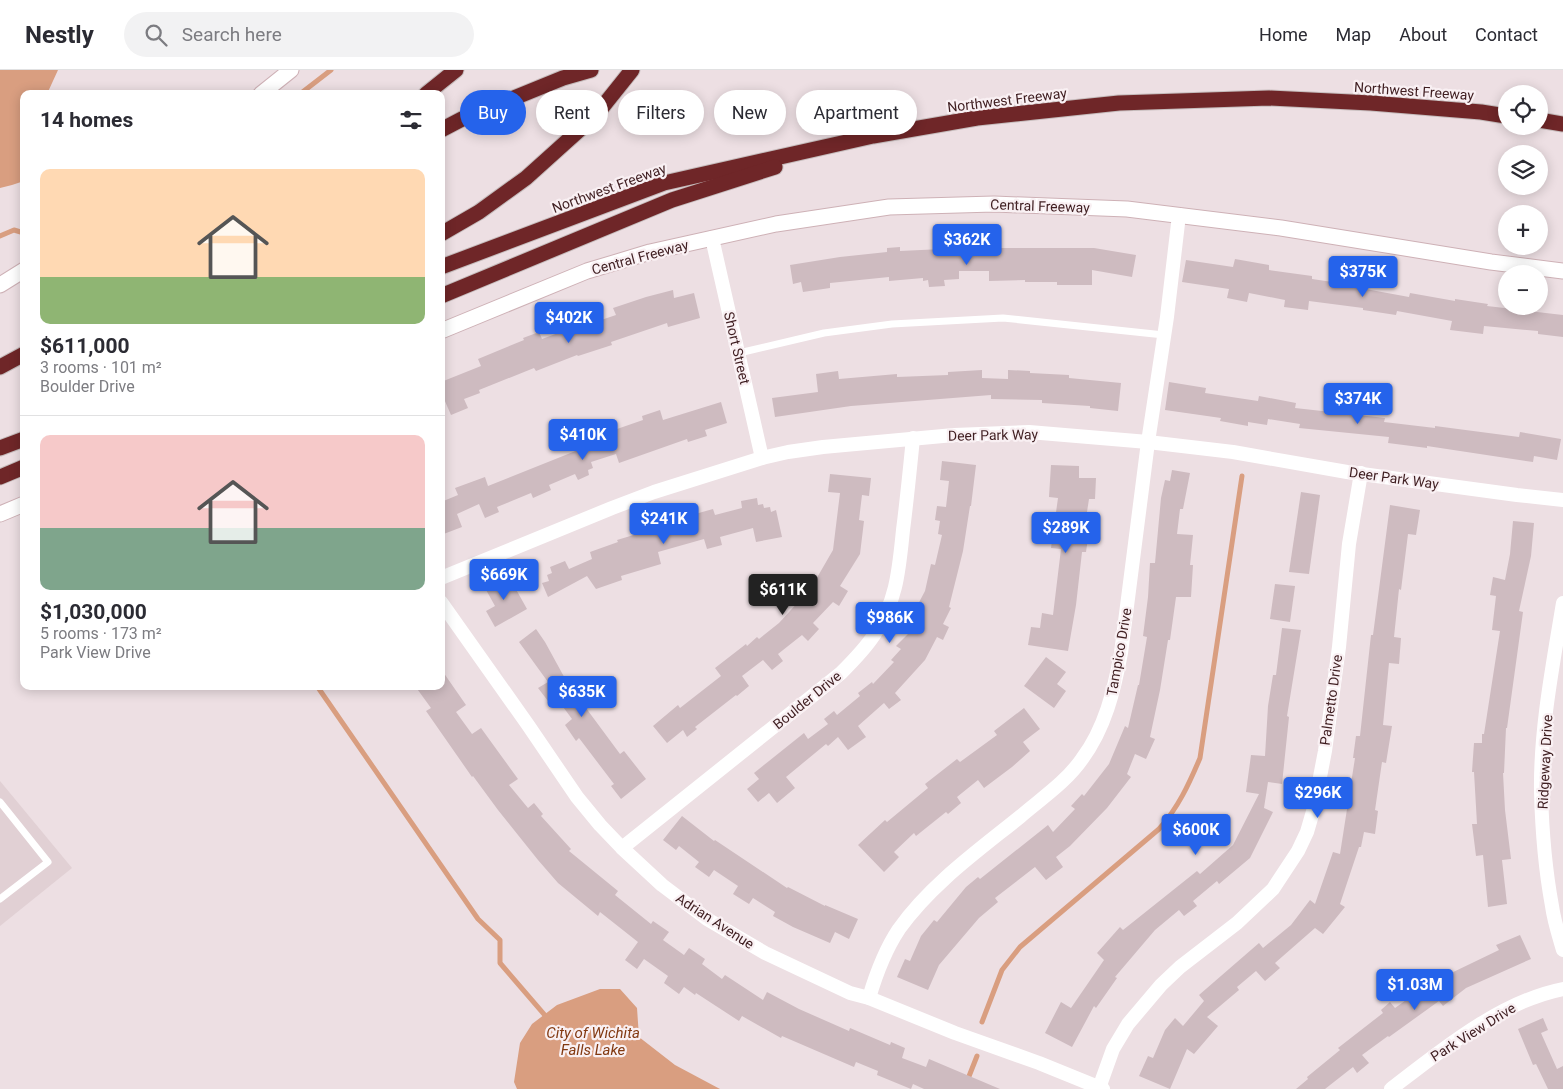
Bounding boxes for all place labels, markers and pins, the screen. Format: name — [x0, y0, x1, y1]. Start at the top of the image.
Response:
pin: $362K — [932, 224, 1002, 266]
pin: $375K — [1328, 256, 1398, 298]
pin: $402K — [534, 302, 604, 344]
pin: $374K — [1323, 382, 1393, 425]
pin: $410K — [548, 418, 618, 461]
pin: $241K — [629, 502, 699, 545]
pin: $289K — [1031, 512, 1101, 554]
pin: $669K — [469, 558, 539, 601]
pin: $611K — [748, 574, 818, 616]
pin: $986K — [855, 602, 925, 644]
pin: $635K — [547, 676, 617, 718]
pin: $296K — [1283, 776, 1353, 819]
pin: $600K — [1161, 814, 1231, 856]
pin: $1.03M — [1374, 968, 1456, 1011]

